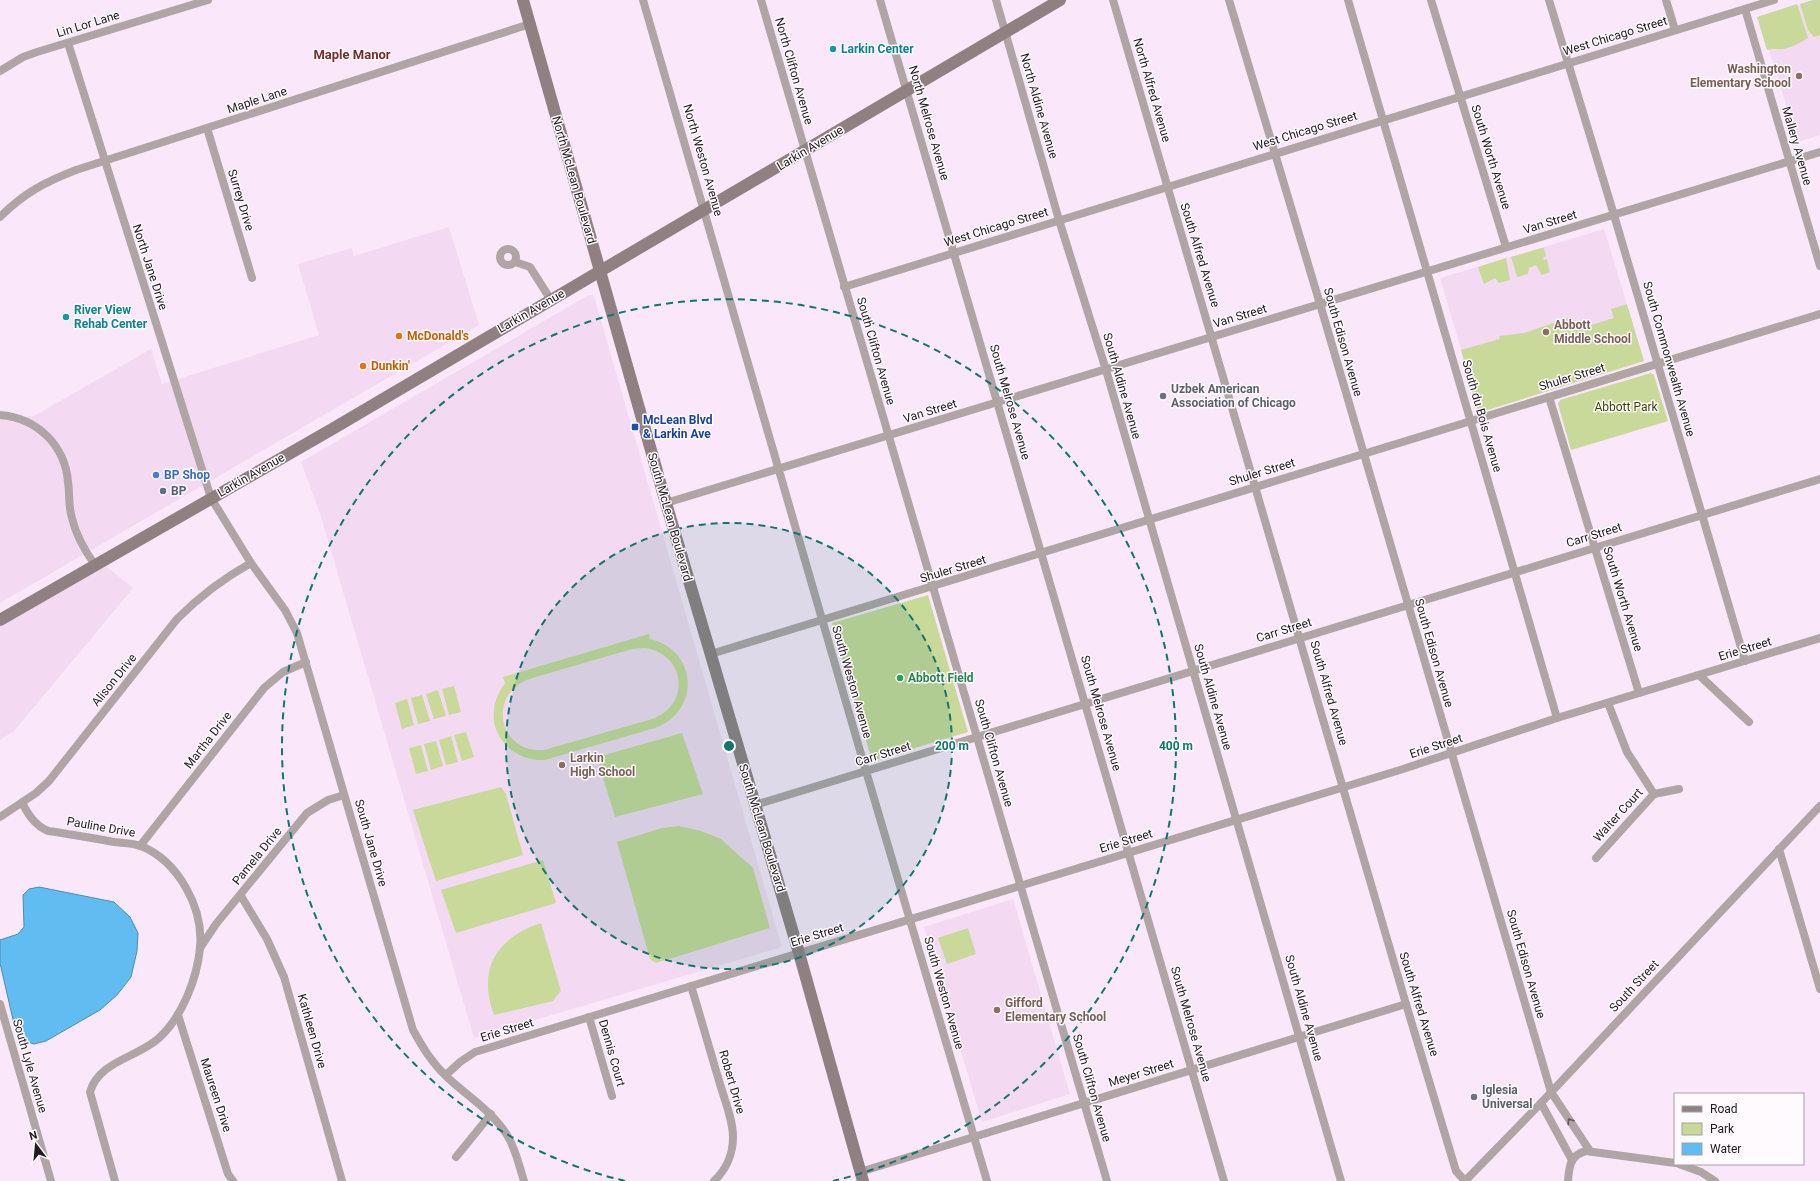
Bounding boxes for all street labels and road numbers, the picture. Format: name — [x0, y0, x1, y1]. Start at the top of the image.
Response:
street label: Lin Lor Lane — [55, 8, 121, 40]
street label: West Chicago Street — [1561, 13, 1669, 59]
street label: North Clifton Avenue — [772, 16, 816, 126]
street label: North Alfred Avenue — [1130, 36, 1174, 144]
street label: North Aldine Avenue — [1017, 52, 1061, 160]
street label: North Melrose Avenue — [906, 64, 952, 182]
street label: Maple Lane — [225, 84, 289, 116]
street label: North Weston Avenue — [680, 102, 726, 218]
street label: South Worth Avenue — [1468, 103, 1514, 211]
street label: Mallery Avenue — [1779, 105, 1815, 187]
street label: West Chicago Street — [1251, 108, 1359, 154]
street label: North McLean Boulevard — [549, 115, 599, 245]
street label: Larkin Avenue — [774, 123, 846, 173]
street label: Surrey Drive — [225, 168, 257, 232]
street label: South Alfred Avenue — [1177, 201, 1223, 309]
street label: West Chicago Street — [942, 204, 1050, 250]
street label: Van Street — [1522, 207, 1578, 237]
street label: North Jane Drive — [130, 222, 170, 312]
street label: South Commonwealth Avenue — [1640, 280, 1698, 438]
street label: Larkin Avenue — [495, 286, 567, 336]
street label: South Edison Avenue — [1321, 286, 1365, 398]
street label: South Clifton Avenue — [854, 296, 898, 406]
street label: Van Street — [1212, 301, 1268, 331]
street label: South Aldine Avenue — [1100, 331, 1144, 441]
street label: South Melrose Avenue — [987, 343, 1033, 461]
street label: South du Bois Avenue — [1459, 358, 1505, 474]
street label: Shuler Street — [1537, 360, 1607, 394]
street label: Van Street — [902, 396, 958, 426]
street label: Larkin Avenue — [215, 450, 287, 500]
street label: South McLean Boulevard — [645, 451, 695, 583]
street label: Shuler Street — [1227, 455, 1297, 489]
street label: Carr Street — [1565, 520, 1623, 550]
street label: South Worth Avenue — [1600, 545, 1646, 653]
street label: Shuler Street — [918, 552, 988, 586]
street label: South Edison Avenue — [1412, 597, 1456, 709]
street label: Carr Street — [1255, 615, 1313, 645]
street label: South Weston Avenue — [829, 624, 875, 740]
street label: Erie Street — [1717, 634, 1773, 664]
street label: South Alfred Avenue — [1307, 639, 1351, 747]
street label: South Aldine Avenue — [1191, 642, 1235, 752]
street label: Alison Drive — [89, 651, 139, 709]
street label: South Melrose Avenue — [1078, 654, 1124, 772]
street label: South Clifton Avenue — [972, 698, 1016, 808]
street label: Martha Drive — [181, 709, 235, 771]
street label: Erie Street — [1408, 731, 1464, 761]
street label: Carr Street — [854, 739, 912, 769]
street label: South McLean Boulevard — [736, 762, 788, 894]
street label: Walter Court — [1590, 785, 1646, 845]
street label: South Jane Drive — [352, 798, 390, 888]
street label: Pauline Drive — [66, 814, 136, 840]
street label: Pamela Drive — [229, 824, 285, 888]
street label: Erie Street — [1098, 826, 1154, 856]
street label: South Edison Avenue — [1504, 908, 1548, 1020]
street label: Erie Street — [789, 920, 845, 950]
street label: South Weston Avenue — [921, 935, 967, 1051]
street label: South Alfred Avenue — [1396, 950, 1442, 1058]
street label: South Aldine Avenue — [1282, 953, 1326, 1063]
street label: South Street — [1606, 957, 1662, 1015]
street label: South Melrose Avenue — [1168, 965, 1214, 1083]
street label: Kathleen Drive — [295, 992, 329, 1070]
street label: Erie Street — [479, 1015, 535, 1045]
street label: South Lyle Avenue — [10, 1017, 50, 1115]
street label: Dennis Court — [596, 1018, 628, 1088]
street label: South Clifton Avenue — [1070, 1033, 1114, 1143]
street label: Robert Drive — [716, 1049, 748, 1115]
street label: Maureen Drive — [197, 1056, 235, 1134]
street label: Meyer Street — [1107, 1056, 1175, 1090]

